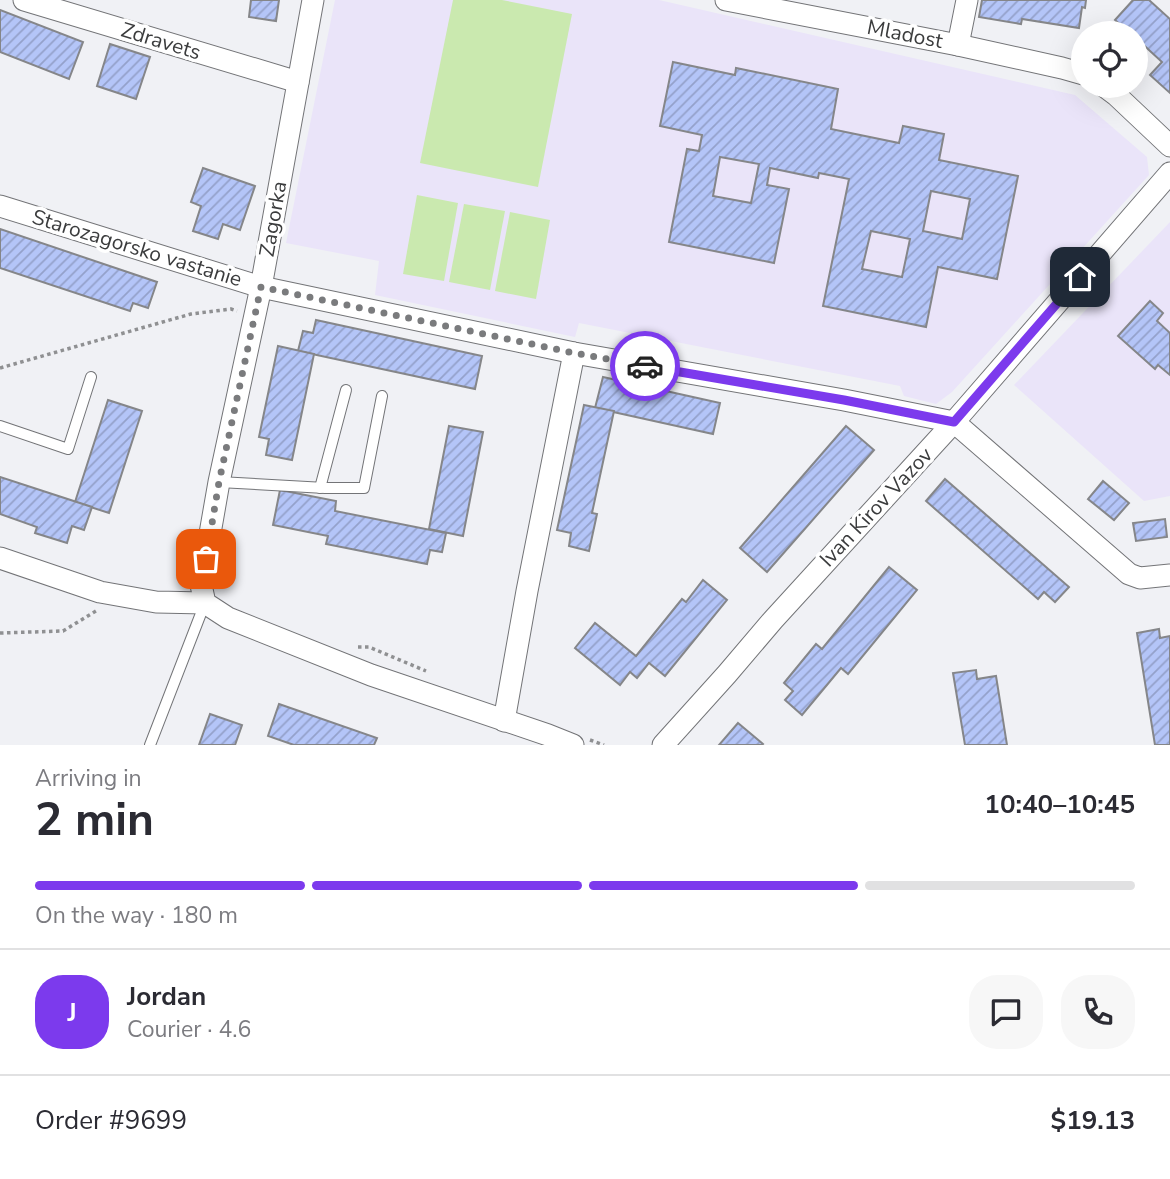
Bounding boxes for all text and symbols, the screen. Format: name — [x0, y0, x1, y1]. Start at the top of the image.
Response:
street label: Mladost — [865, 13, 946, 55]
street label: Zdravets — [118, 16, 204, 66]
map controls — [1071, 21, 1148, 98]
button: locate — [1071, 21, 1148, 98]
street label: Zagorka — [253, 179, 293, 259]
street label: Starozagorsko vastanie — [29, 203, 245, 293]
pin — [1050, 247, 1110, 307]
icon: home — [1061, 258, 1099, 296]
courier — [610, 331, 680, 401]
icon: car — [626, 347, 664, 385]
street label: Ivan Kirov Vazov — [813, 441, 939, 573]
pin — [176, 529, 236, 589]
icon: bag — [187, 540, 225, 578]
text: Arriving in — [35, 763, 142, 794]
text: 10:40–10:45 — [984, 787, 1135, 822]
text: 2 min — [35, 788, 154, 851]
text: On the way · 180 m — [35, 900, 238, 931]
button: chat — [969, 975, 1043, 1049]
button: phone — [1061, 975, 1135, 1049]
text: Jordan — [127, 979, 206, 1014]
text: J — [67, 995, 77, 1030]
text: Courier · 4.6 — [127, 1014, 251, 1045]
text: Order #9699 — [35, 1103, 187, 1138]
text: $19.13 — [1051, 1103, 1135, 1138]

